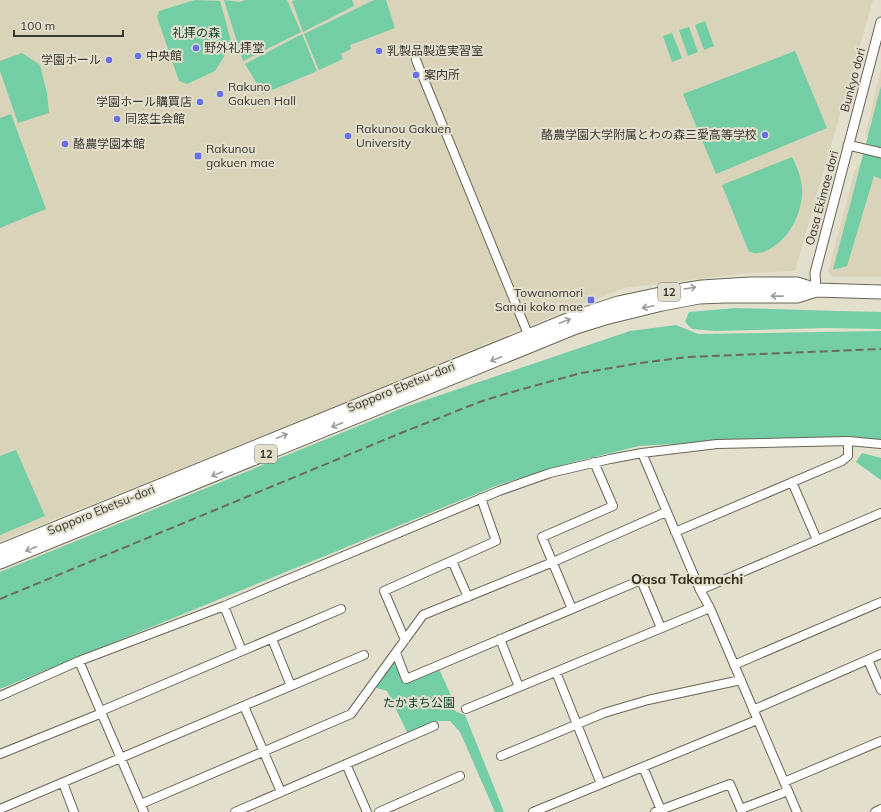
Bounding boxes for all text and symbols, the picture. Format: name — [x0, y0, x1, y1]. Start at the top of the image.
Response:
scale bar — [14, 12, 123, 38]
text: 100 m — [20, 18, 55, 33]
park label: 礼拝の森 — [172, 25, 220, 40]
place label: 野外礼拝堂 — [204, 40, 264, 55]
marker: 野外礼拝堂 — [191, 43, 201, 53]
place label: 乳製品製造実習室 — [387, 43, 483, 58]
marker: 乳製品製造実習室 — [374, 46, 384, 56]
street label: Bunkyo dori — [837, 46, 868, 114]
place label: 中央館 — [146, 48, 182, 63]
marker: 中央館 — [133, 51, 143, 61]
place label: 学園ホール — [41, 52, 101, 67]
marker: 学園ホール — [104, 55, 114, 65]
place label: 案内所 — [424, 67, 460, 82]
marker: 案内所 — [411, 70, 421, 80]
place label: Rakuno Gakuen Hall — [228, 79, 296, 108]
marker: Rakuno Gakuen Hall — [215, 89, 225, 99]
place label: 学園ホール購買店 — [96, 94, 192, 109]
marker: 学園ホール購買店 — [195, 97, 205, 107]
place label: 同窓生会館 — [125, 111, 185, 126]
marker: 同窓生会館 — [112, 114, 122, 124]
place label: Rakunou Gakuen University — [356, 121, 451, 150]
place label: 酪農学園大学附属とわの森三愛高等学校 — [541, 127, 757, 142]
marker: 酪農学園大学附属とわの森三愛高等学校 — [760, 130, 770, 140]
marker: Rakunou Gakuen University — [343, 131, 353, 141]
place label: 酪農学園本館 — [73, 136, 145, 151]
marker: 酪農学園本館 — [60, 139, 70, 149]
place label: Rakunou gakuen mae — [206, 141, 275, 170]
street label: Oasa Ekimae dori — [802, 149, 841, 247]
marker: Rakunou gakuen mae — [193, 151, 203, 161]
road number: 12 — [658, 283, 680, 301]
one-way arrow — [683, 284, 696, 292]
place label: Towanomori Sanai koko mae — [495, 285, 583, 314]
one-way arrow — [771, 292, 784, 300]
marker: Towanomori Sanai koko mae — [586, 295, 596, 305]
one-way arrow — [642, 303, 655, 311]
one-way arrow — [558, 316, 570, 324]
one-way arrow — [491, 356, 503, 364]
street label: Sapporo Ebetsu-dori — [345, 358, 457, 415]
one-way arrow — [332, 421, 344, 429]
one-way arrow — [276, 431, 288, 439]
road number: 12 — [255, 445, 277, 463]
one-way arrow — [211, 470, 223, 478]
street label: Sapporo Ebetsu-dori — [45, 481, 157, 538]
one-way arrow — [26, 546, 38, 553]
district label: Oasa Takamachi — [631, 570, 743, 588]
park label: たかまち公園 — [383, 695, 455, 710]

